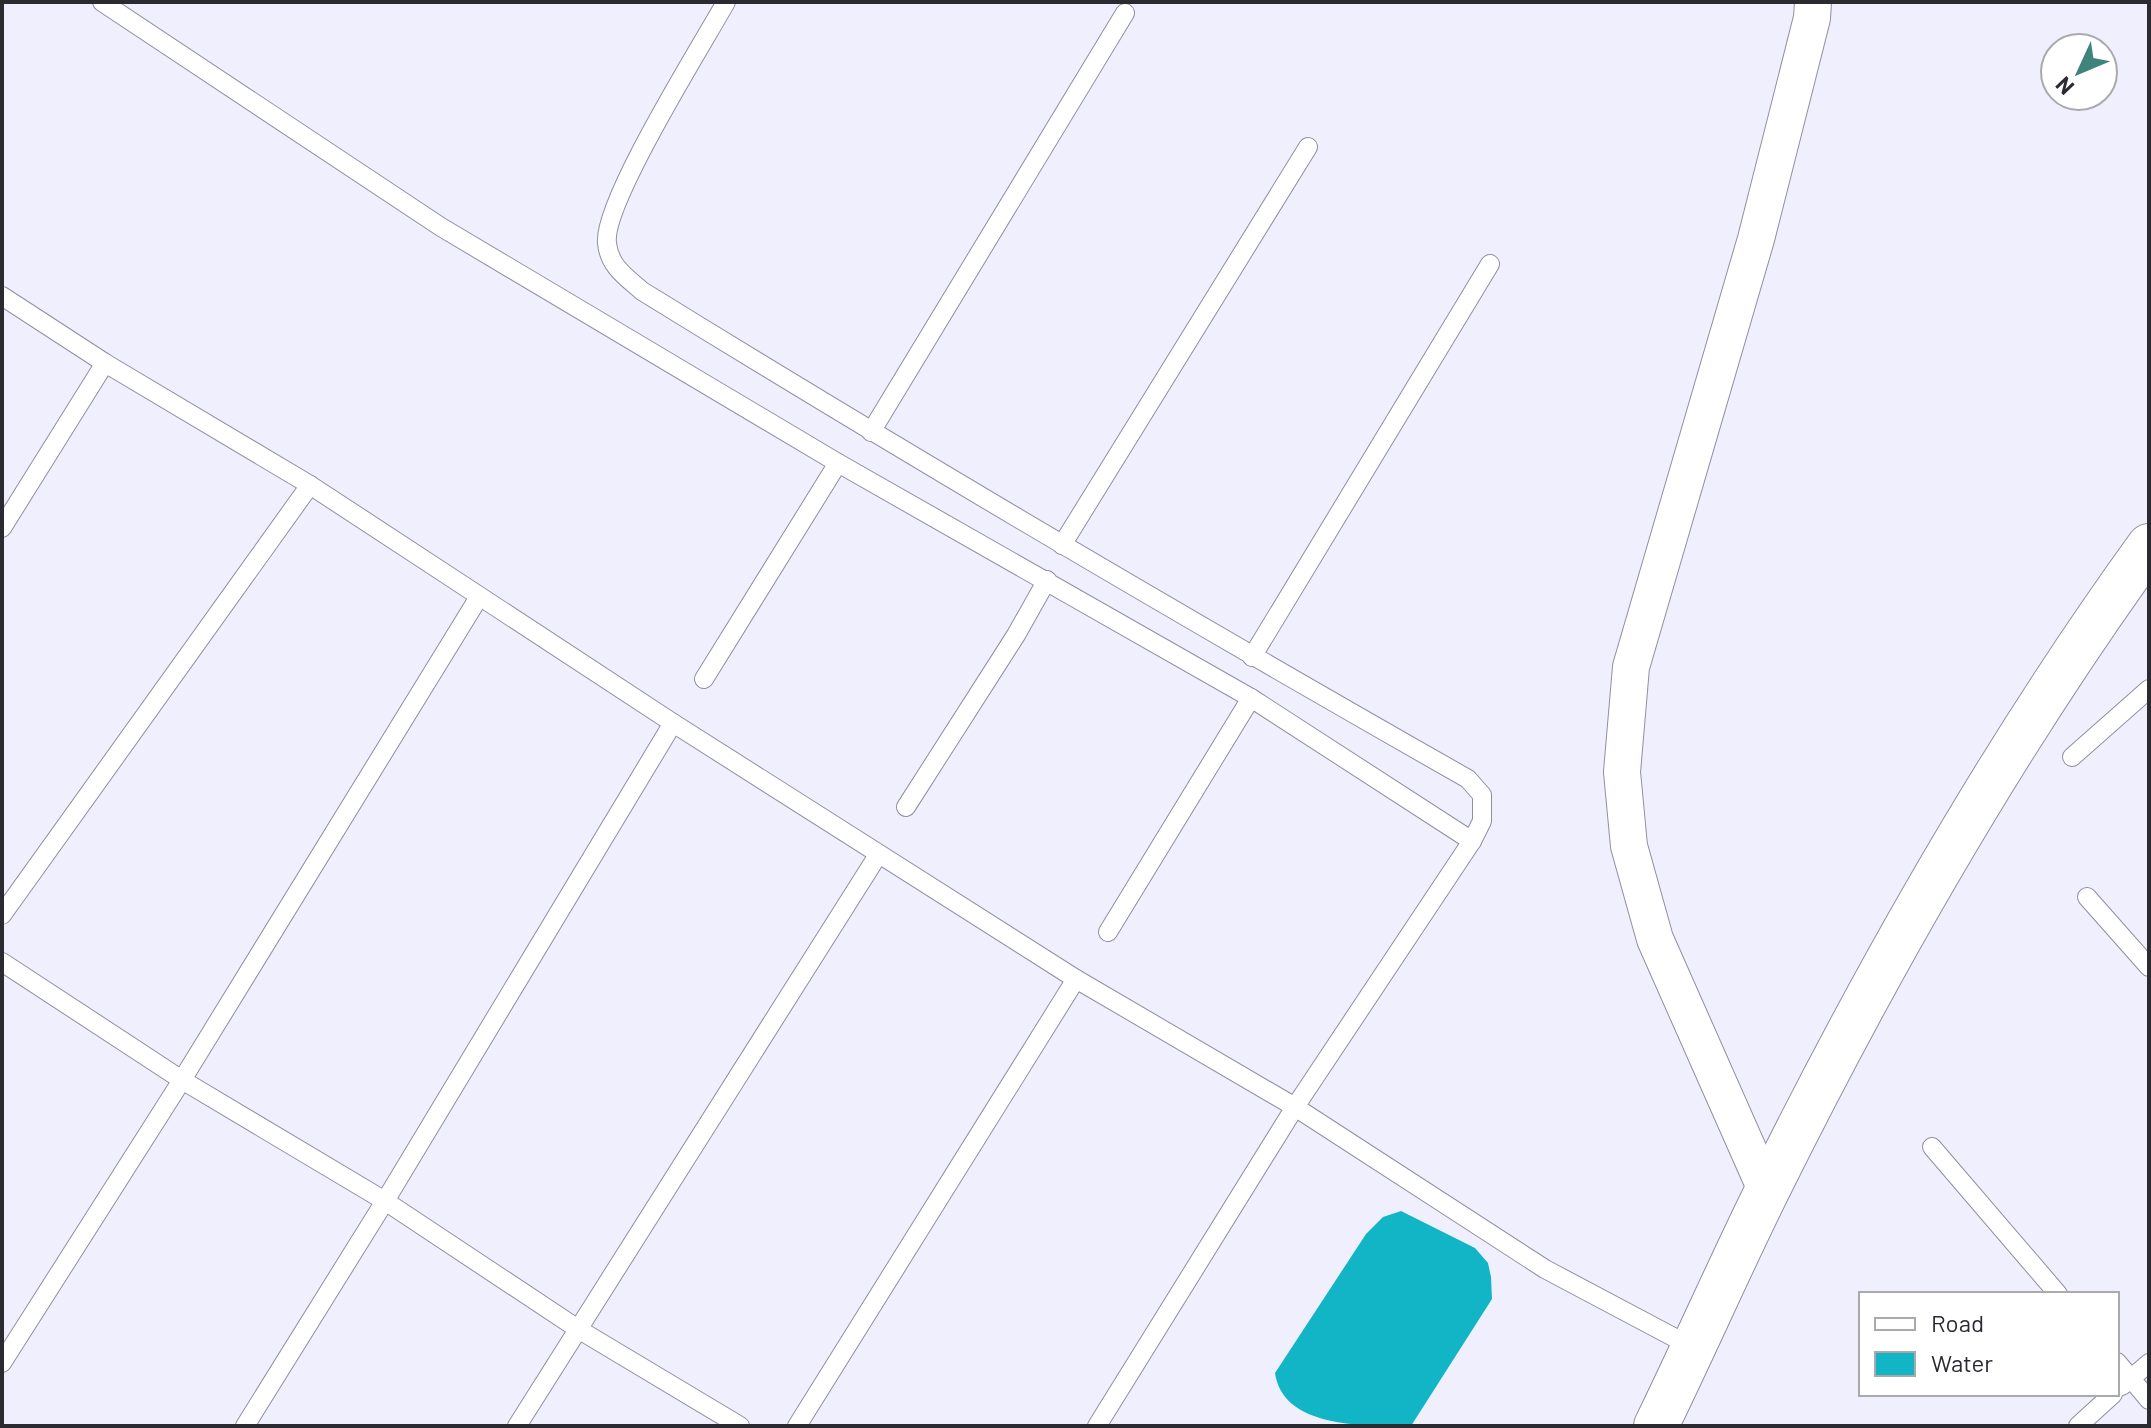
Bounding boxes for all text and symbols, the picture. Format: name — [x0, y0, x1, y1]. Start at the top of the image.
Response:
north arrow — [2039, 32, 2119, 112]
text: N — [2049, 72, 2078, 101]
legend — [1859, 1292, 2119, 1396]
text: Road — [1931, 1308, 1984, 1337]
text: Water — [1931, 1348, 1993, 1377]

